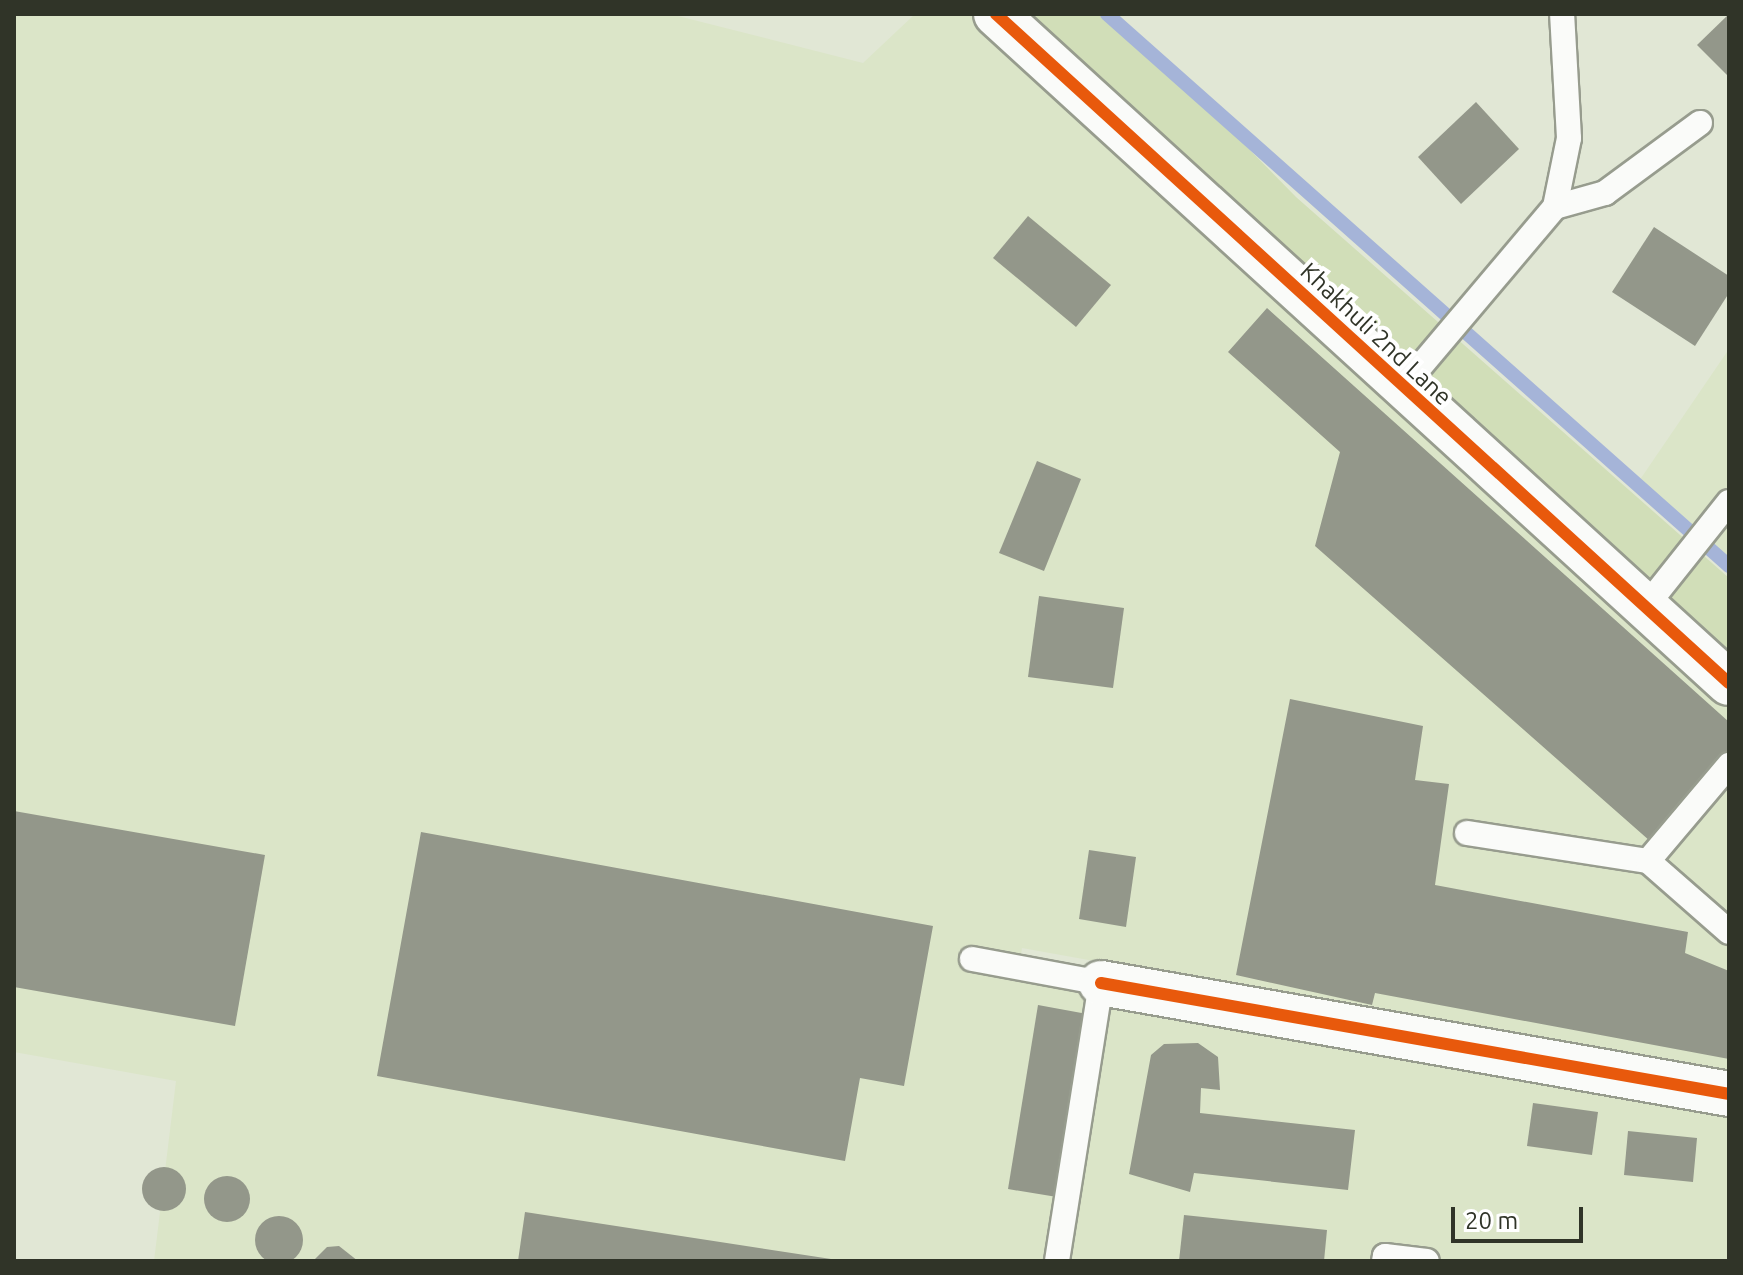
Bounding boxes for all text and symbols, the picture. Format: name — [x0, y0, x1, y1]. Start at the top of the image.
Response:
street label: Khakhuli 2nd Lane — [1294, 257, 1458, 411]
scale bar — [1455, 1191, 1587, 1241]
text: 20 m — [1465, 1207, 1518, 1234]

